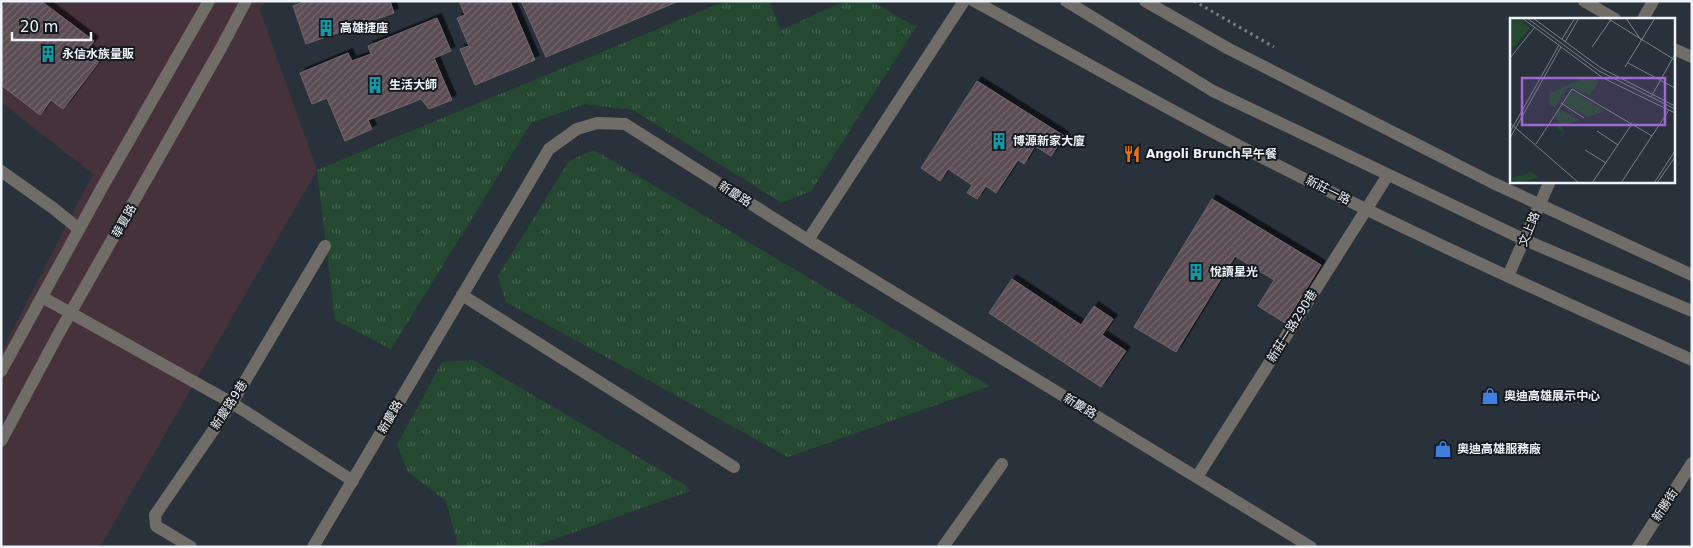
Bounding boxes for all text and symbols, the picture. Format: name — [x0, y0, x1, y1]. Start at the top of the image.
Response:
scale bar — [12, 10, 91, 42]
text: 20 m — [20, 18, 58, 36]
building icon: 高雄捷座 — [316, 18, 336, 38]
inset map — [1510, 18, 1676, 182]
place label: 高雄捷座 — [340, 21, 388, 35]
building icon: 永信水族量販 — [38, 44, 58, 64]
place label: 永信水族量販 — [62, 47, 134, 61]
building icon: 生活大師 — [365, 75, 385, 95]
place label: 生活大師 — [389, 78, 437, 92]
building icon: 博源新家大廈 — [989, 131, 1009, 151]
place label: 博源新家大廈 — [1013, 134, 1085, 148]
restaurant icon: Angoli Brunch早午餐 — [1122, 144, 1142, 164]
place label: Angoli Brunch早午餐 — [1146, 147, 1277, 161]
street label: 新莊一路 — [1303, 173, 1353, 207]
street label: 新慶路 — [716, 179, 754, 209]
street label: 華夏路 — [109, 202, 139, 240]
street label: 文上路 — [1516, 210, 1542, 248]
building icon: 悅讀星光 — [1186, 262, 1206, 282]
place label: 悅讀星光 — [1210, 265, 1258, 279]
street label: 新莊一路290巷 — [1264, 287, 1320, 365]
street label: 新慶路9巷 — [208, 378, 250, 432]
shop icon: 奧迪高雄展示中心 — [1480, 386, 1500, 406]
place label: 奧迪高雄展示中心 — [1504, 389, 1600, 403]
street label: 新慶路 — [1061, 391, 1099, 421]
street label: 新慶路 — [375, 398, 405, 436]
shop icon: 奧迪高雄服務廠 — [1433, 439, 1453, 459]
place label: 奧迪高雄服務廠 — [1457, 442, 1541, 456]
street label: 新勝街 — [1649, 486, 1681, 524]

